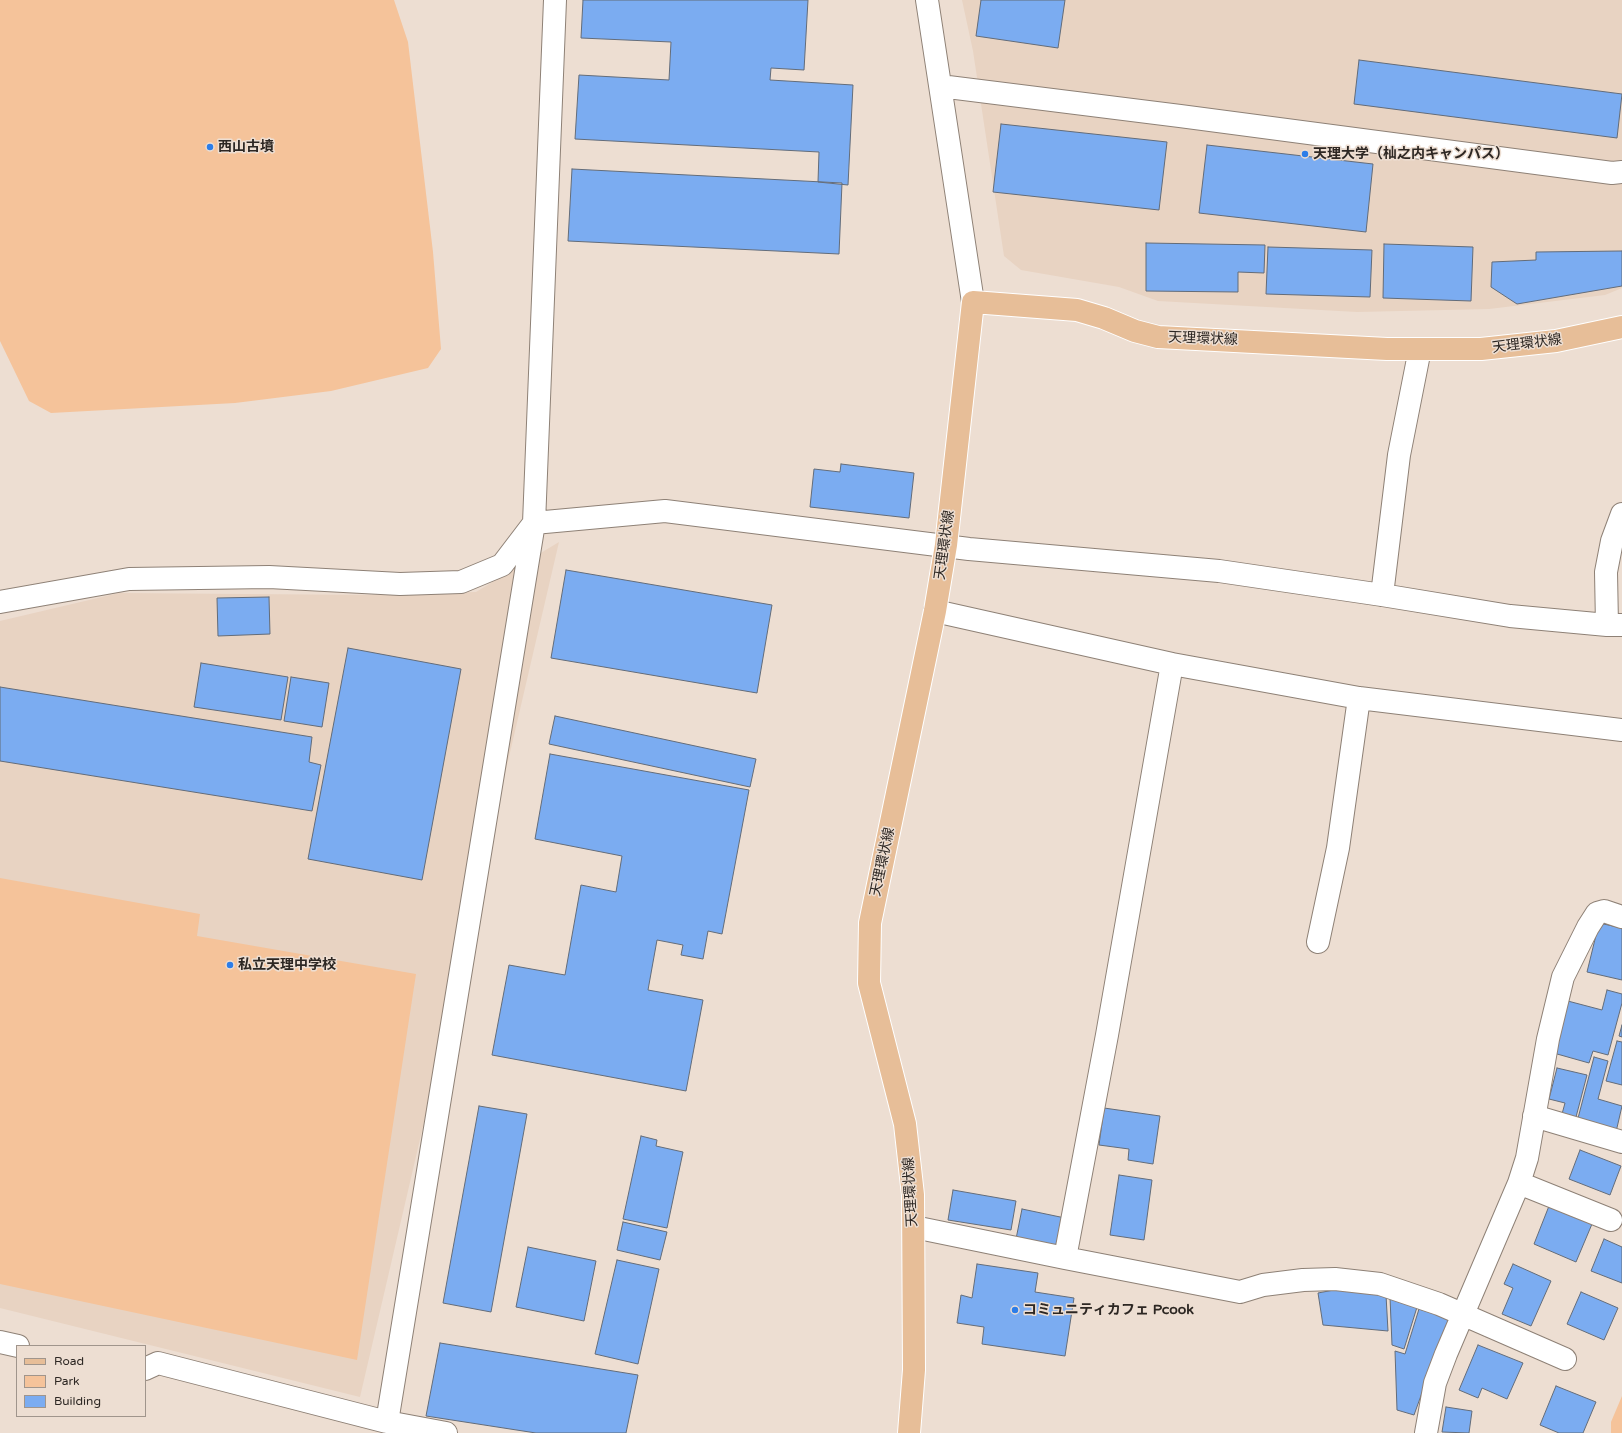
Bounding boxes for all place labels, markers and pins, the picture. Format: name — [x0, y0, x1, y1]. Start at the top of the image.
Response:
place label: 西山古墳 — [218, 139, 274, 155]
marker: 西山古墳 — [205, 142, 215, 152]
place label: 天理大学（杣之内キャンパス） — [1313, 146, 1509, 162]
marker: 天理大学（杣之内キャンパス） — [1300, 149, 1310, 159]
place label: 私立天理中学校 — [238, 957, 336, 973]
marker: 私立天理中学校 — [225, 960, 235, 970]
place label: コミュニティカフェ Pcook — [1023, 1302, 1194, 1318]
marker: コミュニティカフェ Pcook — [1010, 1305, 1020, 1315]

